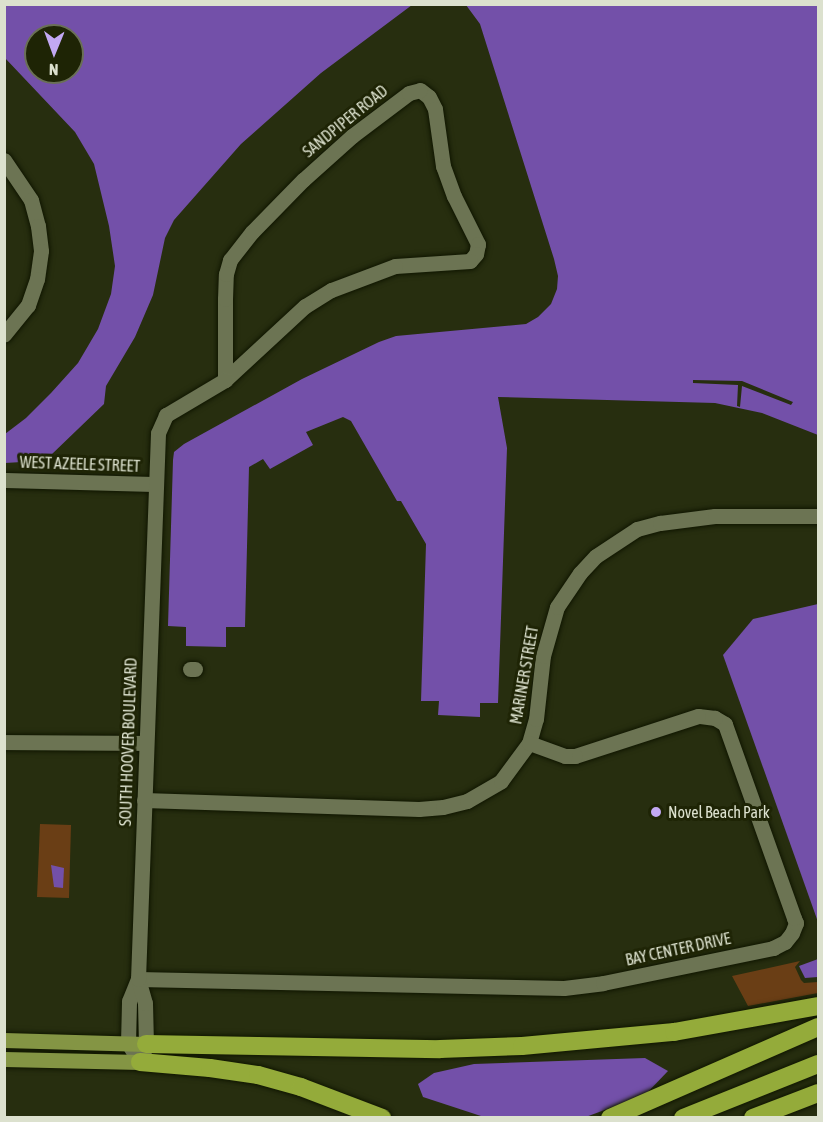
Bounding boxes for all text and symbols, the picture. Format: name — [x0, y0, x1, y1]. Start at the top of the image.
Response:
north arrow — [24, 24, 84, 84]
text: N — [49, 61, 59, 79]
street label: SANDPIPER ROAD — [299, 81, 391, 161]
street label: WEST AZEELE STREET — [19, 452, 141, 476]
street label: MARINER STREET — [506, 624, 542, 726]
street label: SOUTH HOOVER BOULEVARD — [115, 658, 141, 826]
place label: Novel Beach Park — [668, 802, 770, 822]
marker: Novel Beach Park — [649, 805, 663, 819]
street label: BAY CENTER DRIVE — [624, 928, 732, 970]

